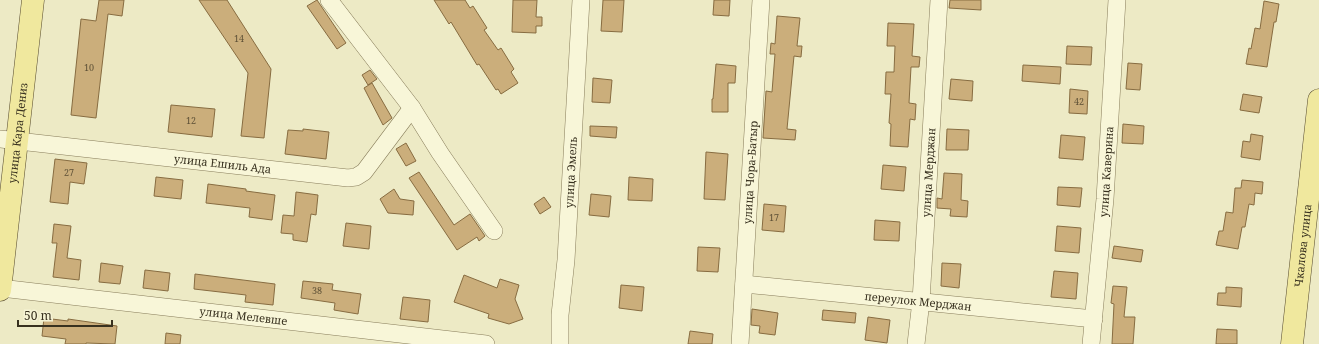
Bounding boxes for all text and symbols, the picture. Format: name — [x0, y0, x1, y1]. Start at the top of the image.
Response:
house number: 14 — [234, 32, 244, 45]
house number: 10 — [84, 61, 94, 74]
street label: улица Кара Дениз — [4, 82, 31, 184]
house number: 42 — [1074, 95, 1084, 108]
house number: 12 — [186, 114, 196, 127]
street label: улица Чора-Батыр — [739, 120, 761, 224]
street label: улица Каверина — [1095, 126, 1116, 218]
street label: улица Мерджан — [918, 127, 938, 218]
street label: улица Эмель — [561, 136, 580, 209]
street label: улица Ешиль Ада — [173, 151, 272, 176]
house number: 27 — [64, 166, 74, 179]
street label: Чкалова улица — [1290, 203, 1314, 288]
house number: 17 — [769, 211, 779, 224]
house number: 38 — [312, 284, 322, 297]
street label: переулок Мерджан — [864, 288, 972, 314]
scale bar — [18, 302, 112, 328]
street label: улица Мелевше — [199, 303, 288, 328]
text: 50 m — [24, 307, 52, 324]

